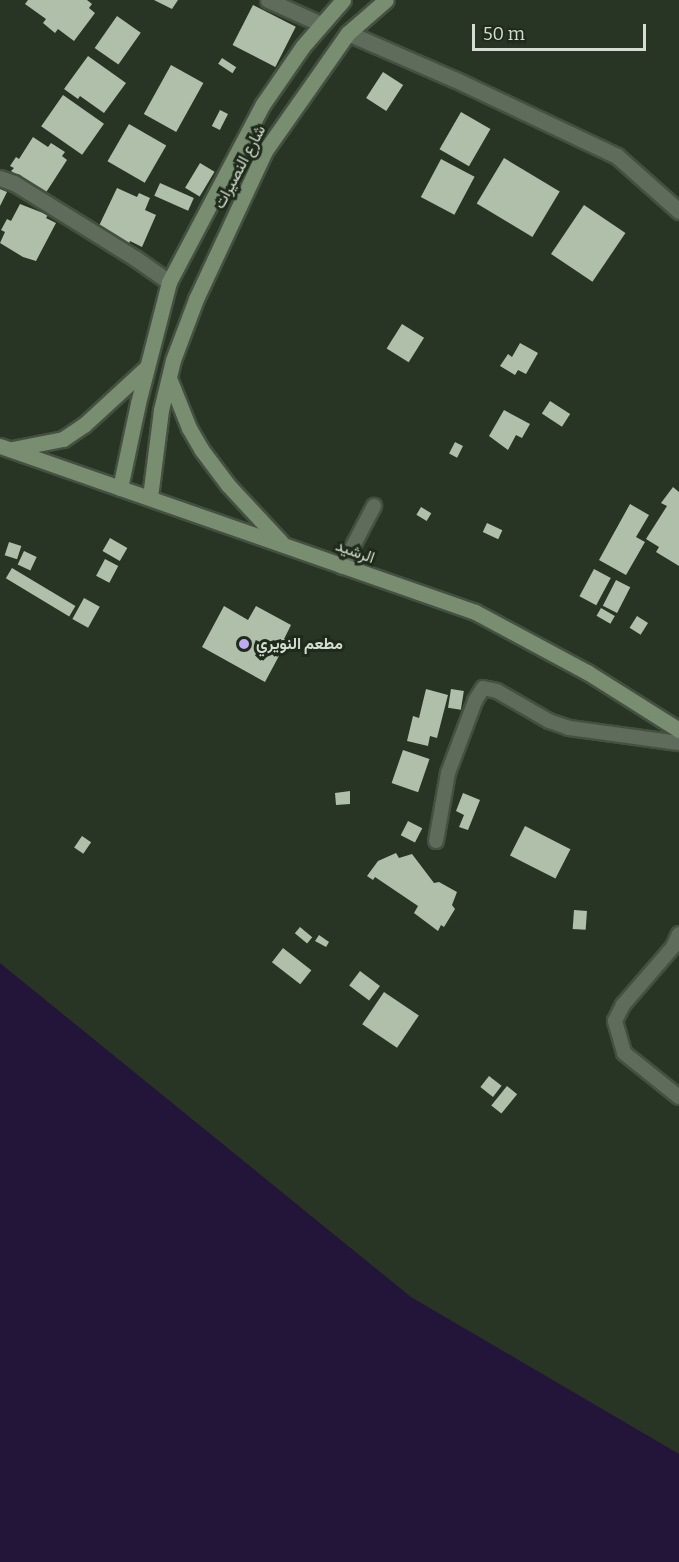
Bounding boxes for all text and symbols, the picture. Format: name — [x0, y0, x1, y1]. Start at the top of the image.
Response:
scale bar — [475, 12, 649, 50]
text: 50 m — [483, 23, 525, 45]
street label: شارع النصيرات — [210, 122, 270, 212]
street label: الرشيد — [333, 536, 377, 568]
place label: مطعم النويري — [256, 634, 343, 654]
marker: مطعم النويري — [237, 637, 251, 651]

